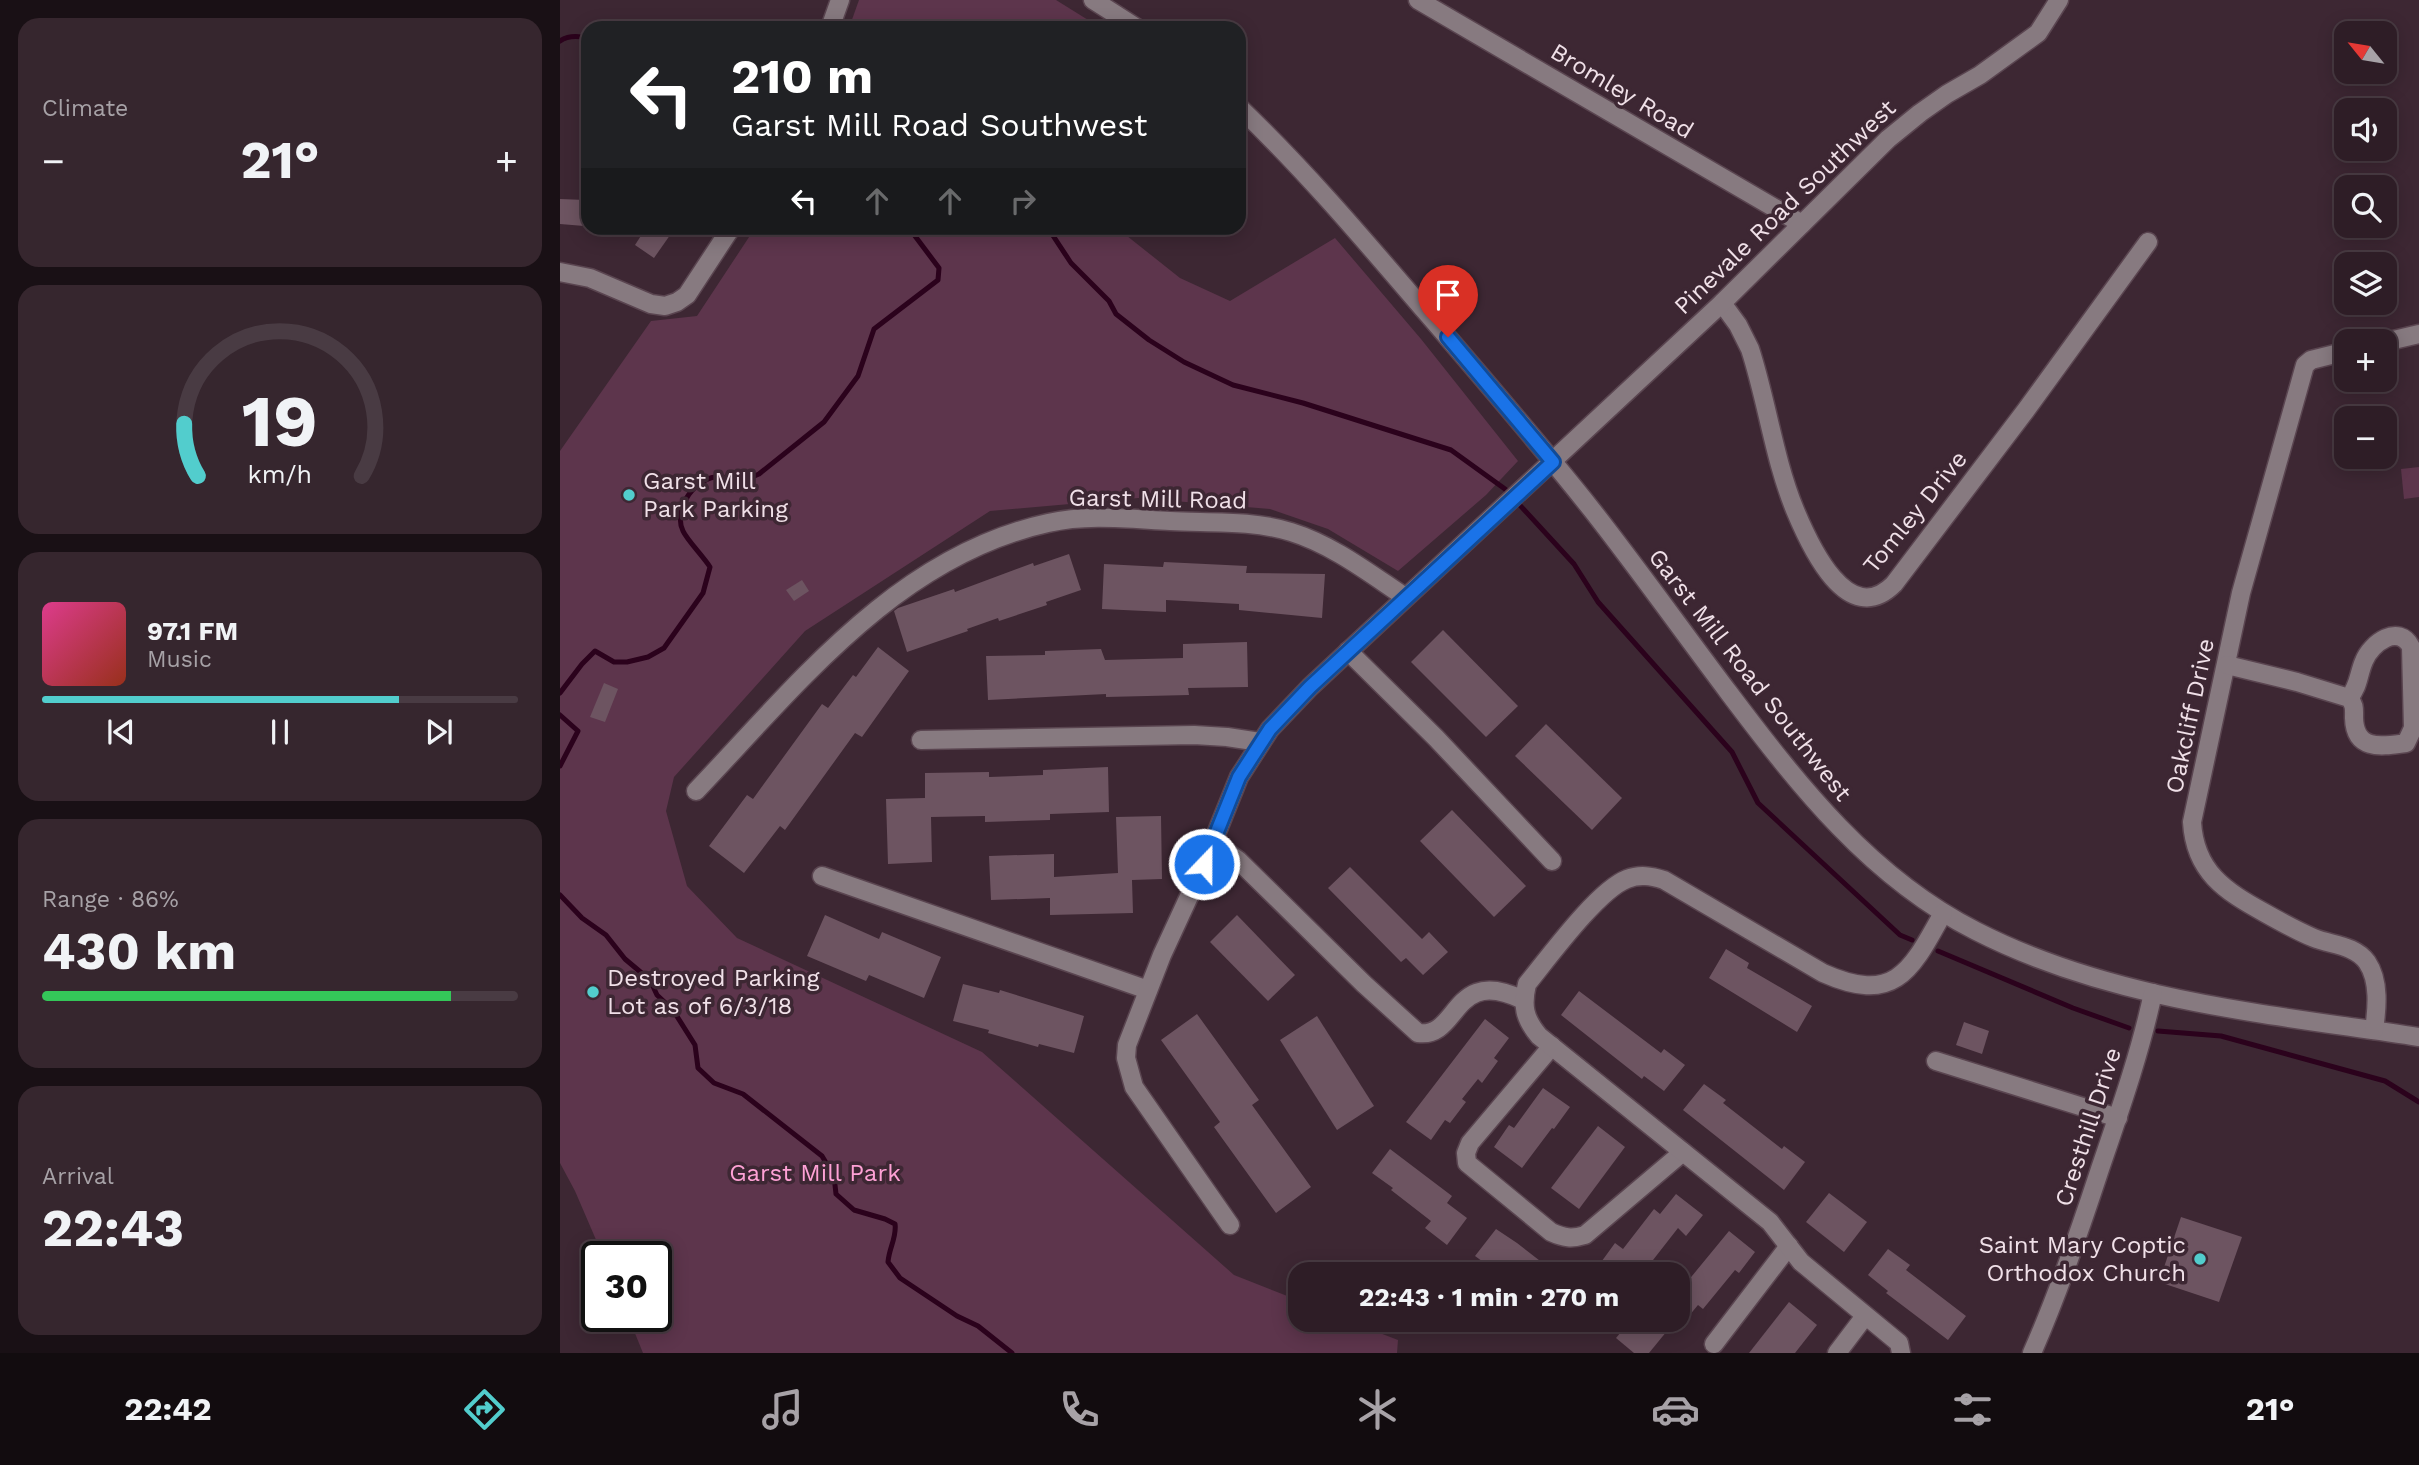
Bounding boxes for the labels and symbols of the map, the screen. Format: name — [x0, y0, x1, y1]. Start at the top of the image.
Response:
north arrow — [2334, 21, 2398, 84]
street label: Bromley Road — [1546, 37, 1698, 145]
street label: Pinevale Road Southwest — [1669, 94, 1901, 320]
pin — [1418, 265, 1478, 337]
street label: Tomley Drive — [1857, 445, 1973, 579]
place label: Garst Mill Park Parking — [643, 467, 788, 523]
street label: Garst Mill Road — [1068, 483, 1248, 515]
marker: Garst Mill Park Parking — [621, 487, 637, 503]
street label: Garst Mill Road Southwest — [1643, 543, 1857, 807]
street label: Oakcliff Drive — [2160, 636, 2220, 796]
position arrow — [1167, 827, 1241, 901]
place label: Destroyed Parking Lot as of 6/3/18 — [607, 964, 820, 1020]
marker: Destroyed Parking Lot as of 6/3/18 — [585, 984, 601, 1000]
street label: Cresthill Drive — [2049, 1044, 2127, 1210]
park label: Garst Mill Park — [729, 1159, 901, 1187]
place label: Saint Mary Coptic Orthodox Church — [1979, 1231, 2186, 1287]
speed limit sign: 30 — [581, 1241, 672, 1332]
marker: Saint Mary Coptic Orthodox Church — [2192, 1251, 2208, 1267]

